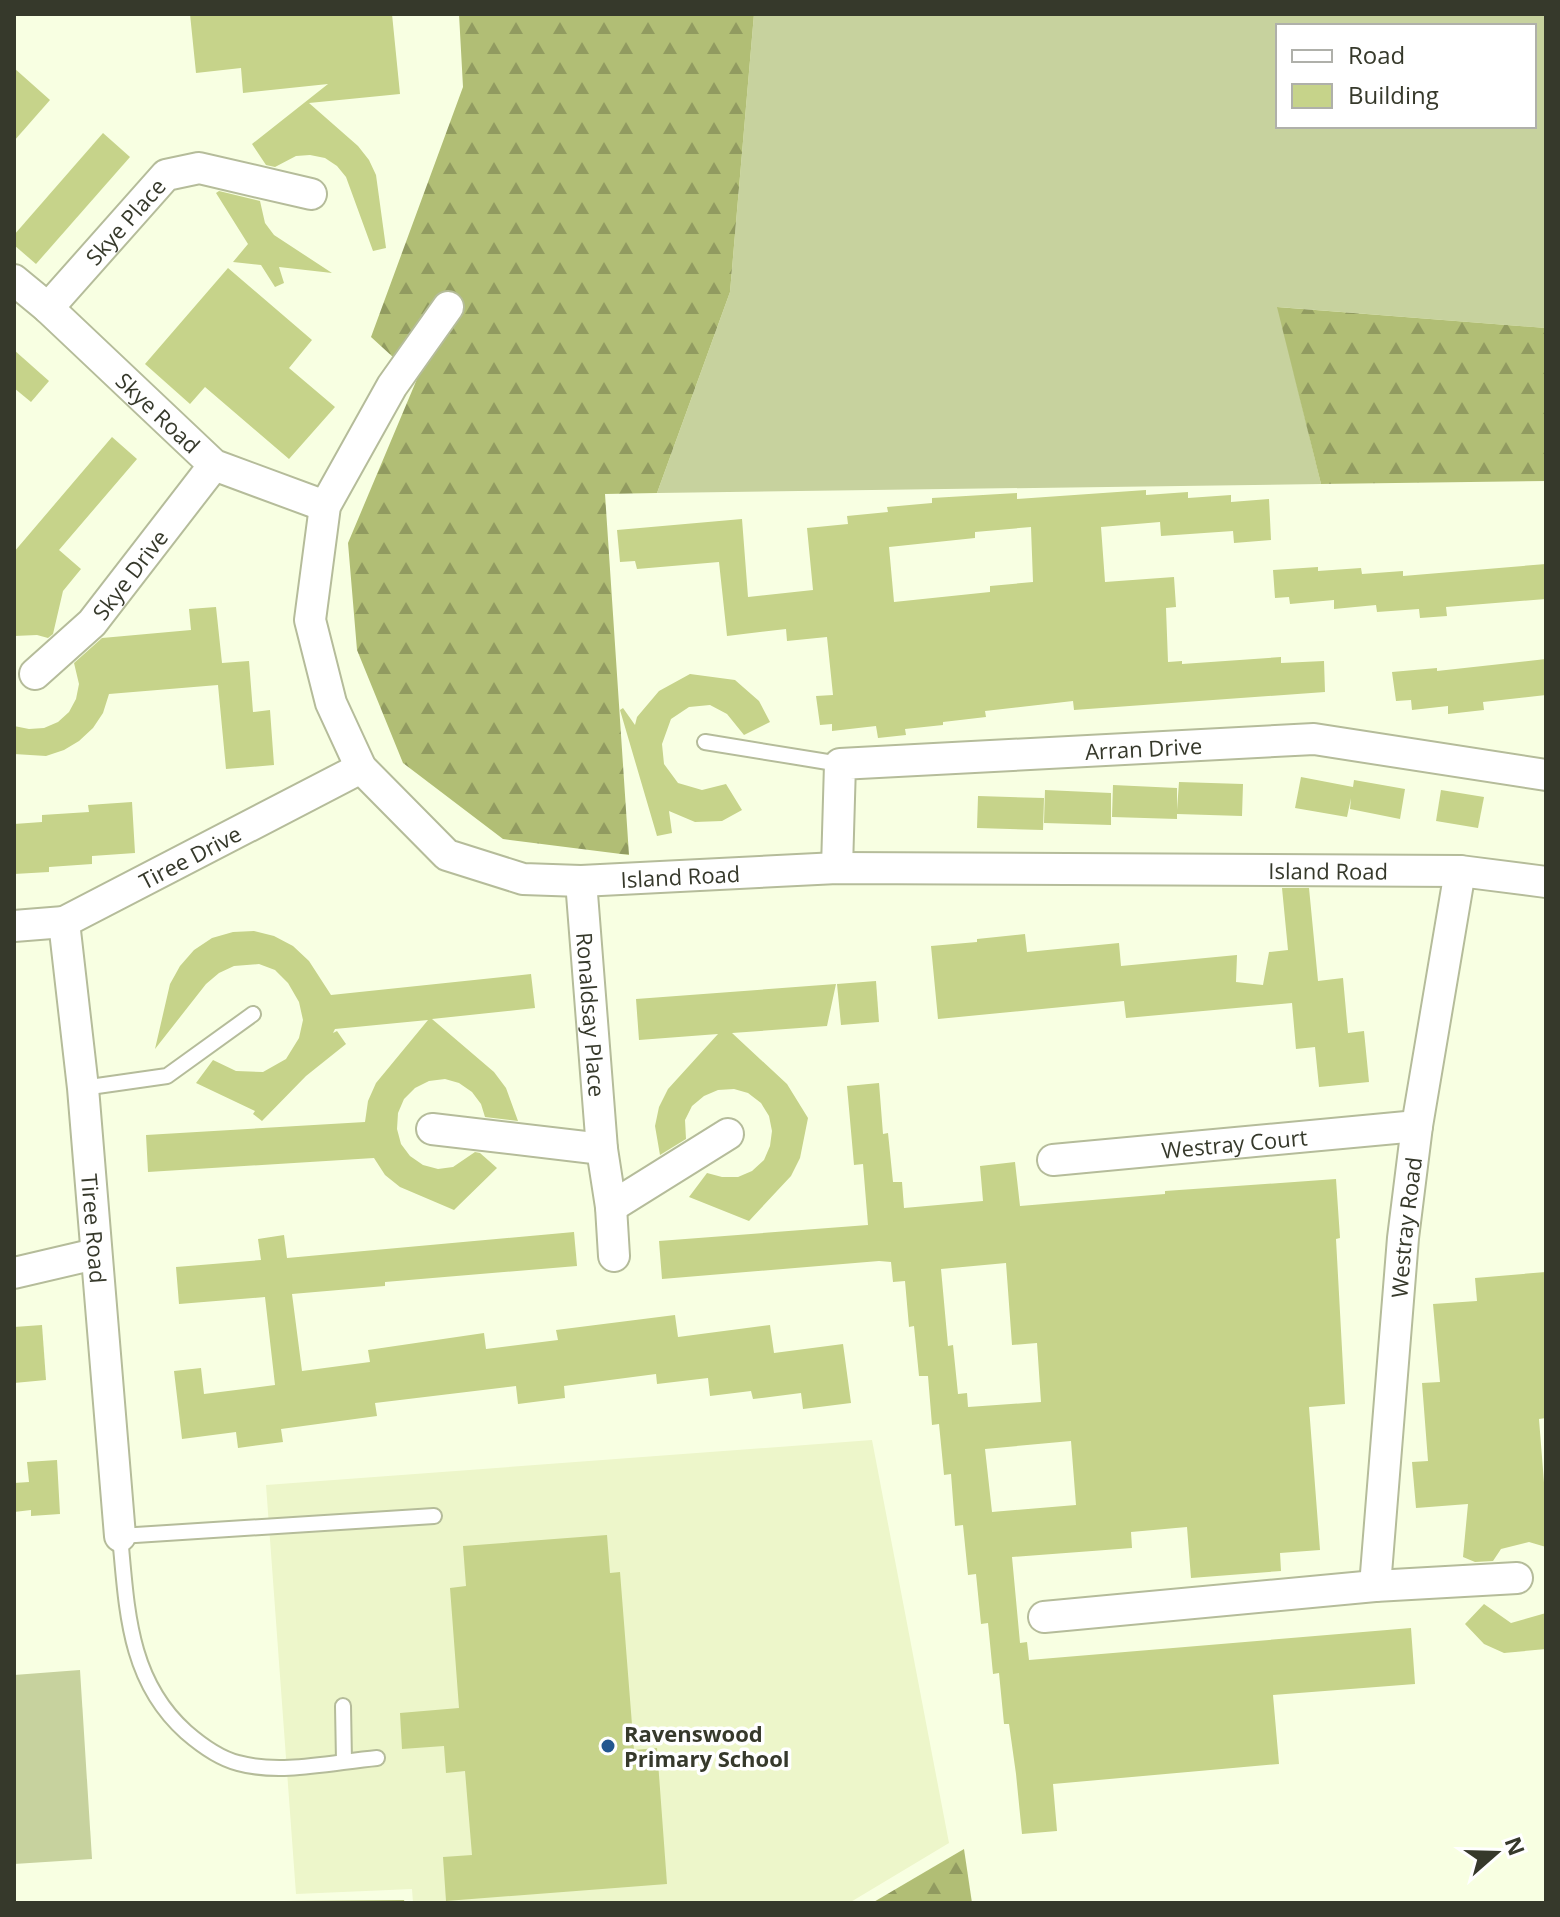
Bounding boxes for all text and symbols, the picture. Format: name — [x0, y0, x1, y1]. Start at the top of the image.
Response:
legend — [1276, 24, 1536, 128]
text: Road — [1348, 38, 1405, 71]
text: Building — [1348, 78, 1439, 111]
street label: Skye Place — [78, 171, 172, 271]
street label: Skye Road — [110, 365, 207, 459]
street label: Skye Drive — [85, 523, 174, 626]
street label: Arran Drive — [1084, 730, 1203, 766]
street label: Tiree Drive — [134, 818, 246, 896]
street label: Island Road — [1268, 855, 1388, 886]
street label: Island Road — [620, 858, 741, 894]
street label: Ronaldsay Place — [570, 931, 613, 1098]
street label: Westray Court — [1160, 1121, 1309, 1165]
street label: Westray Road — [1383, 1155, 1428, 1299]
street label: Tiree Road — [75, 1173, 114, 1284]
place label: Ravenswood Primary School — [624, 1718, 789, 1773]
marker: Ravenswood Primary School — [599, 1737, 617, 1755]
north arrow — [1456, 1813, 1536, 1893]
text: N — [1499, 1832, 1533, 1859]

